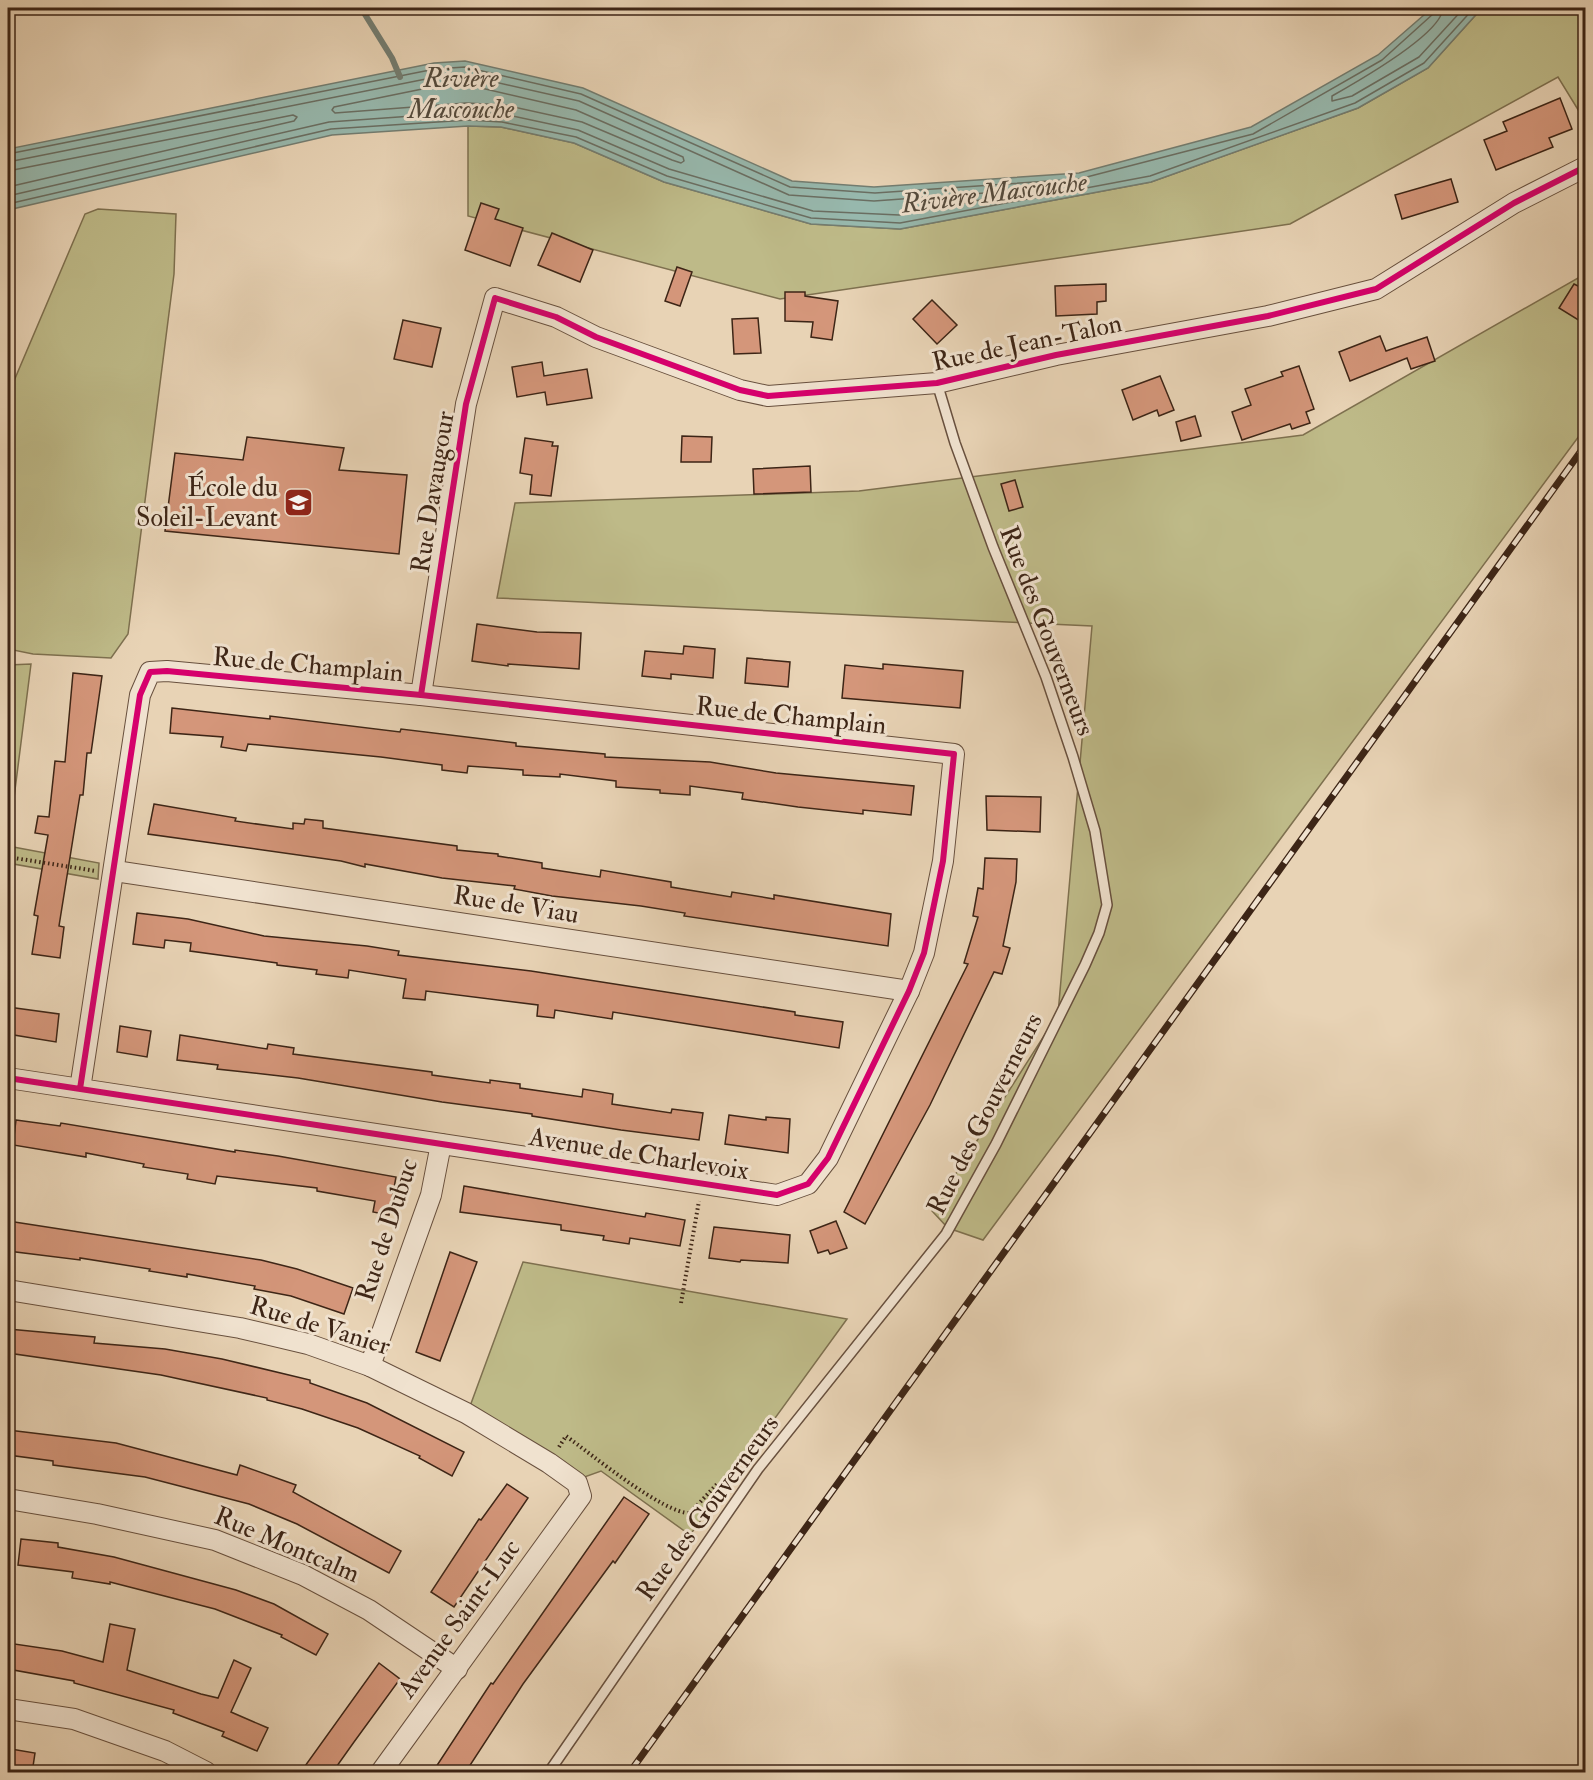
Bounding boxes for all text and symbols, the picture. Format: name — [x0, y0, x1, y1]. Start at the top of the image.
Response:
water label: Rivière Mascouche — [406, 62, 515, 126]
water label: Rivière Mascouche — [898, 165, 1090, 221]
street label: Rue de Jean-Talon — [929, 307, 1125, 379]
street label: Rue Davaugour — [404, 409, 462, 575]
place label: École du Soleil-Levant — [136, 470, 278, 534]
school or university icon: École du Soleil-Levant — [283, 487, 315, 519]
street label: Rue des Gouverneurs — [992, 522, 1102, 740]
street label: Rue de Champlain — [211, 641, 405, 690]
street label: Rue de Champlain — [694, 690, 888, 743]
street label: Rue de Viau — [451, 879, 581, 931]
street label: Rue des Gouverneurs — [920, 1008, 1050, 1220]
street label: Avenue de Charlevoix — [526, 1121, 752, 1187]
street label: Rue de Dubuc — [349, 1154, 425, 1306]
street label: Rue de Vanier — [246, 1290, 394, 1363]
street label: Rue des Gouverneurs — [630, 1409, 786, 1607]
street label: Rue Montcalm — [209, 1500, 365, 1590]
street label: Avenue Saint-Luc — [390, 1533, 527, 1705]

